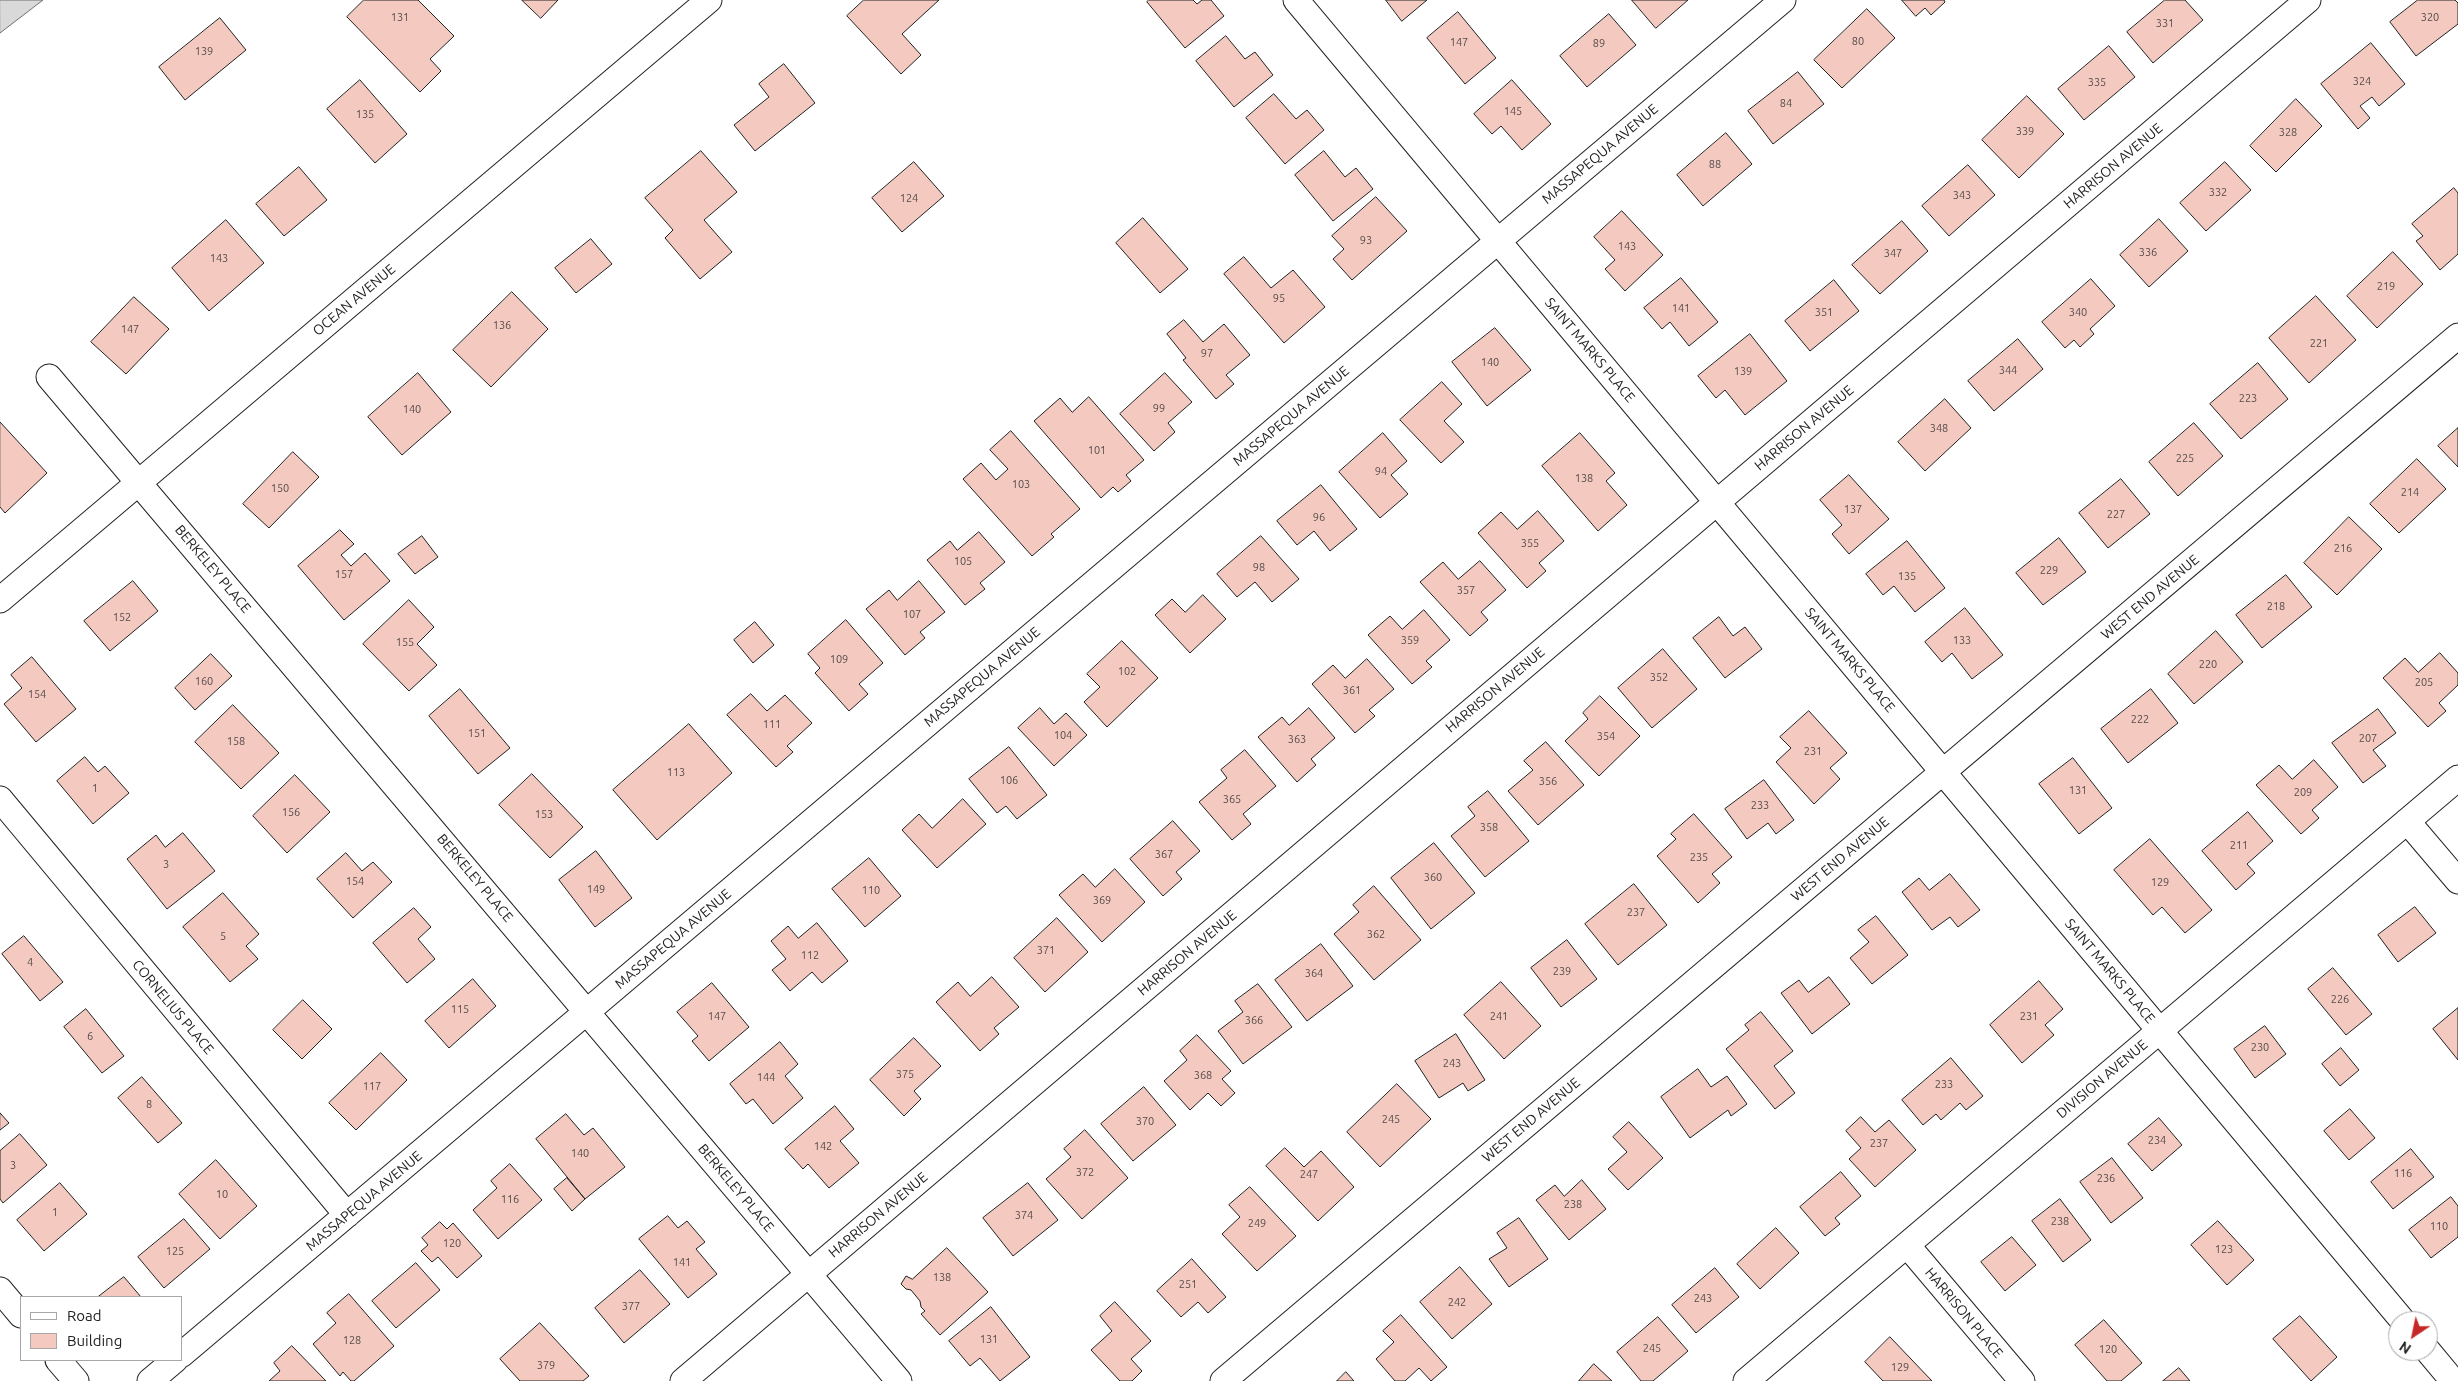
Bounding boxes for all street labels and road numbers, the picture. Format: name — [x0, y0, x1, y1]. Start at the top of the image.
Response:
street label: MASSAPEQUA AVENUE — [1538, 100, 1662, 208]
street label: HARRISON AVENUE — [2060, 120, 2166, 212]
street label: OCEAN AVENUE — [309, 261, 399, 339]
street label: SAINT MARKS PLACE — [1541, 294, 1639, 406]
street label: MASSAPEQUA AVENUE — [1229, 362, 1353, 470]
street label: HARRISON AVENUE — [1751, 382, 1857, 474]
street label: BERKELEY PLACE — [171, 522, 255, 616]
street label: WEST END AVENUE — [2098, 551, 2202, 643]
street label: SAINT MARKS PLACE — [1801, 604, 1899, 716]
street label: MASSAPEQUA AVENUE — [920, 623, 1044, 731]
street label: HARRISON AVENUE — [1442, 644, 1548, 736]
street label: WEST END AVENUE — [1788, 813, 1892, 905]
street label: BERKELEY PLACE — [433, 831, 517, 925]
street label: MASSAPEQUA AVENUE — [611, 885, 735, 993]
street label: HARRISON AVENUE — [1134, 907, 1240, 999]
street label: SAINT MARKS PLACE — [2061, 915, 2159, 1027]
street label: CORNELIUS PLACE — [129, 956, 217, 1058]
street label: DIVISION AVENUE — [2053, 1036, 2151, 1122]
street label: WEST END AVENUE — [1479, 1074, 1583, 1166]
street label: BERKELEY PLACE — [694, 1141, 778, 1235]
street label: MASSAPEQUA AVENUE — [302, 1147, 426, 1255]
street label: HARRISON AVENUE — [825, 1169, 931, 1261]
street label: HARRISON PLACE — [1921, 1264, 2007, 1362]

